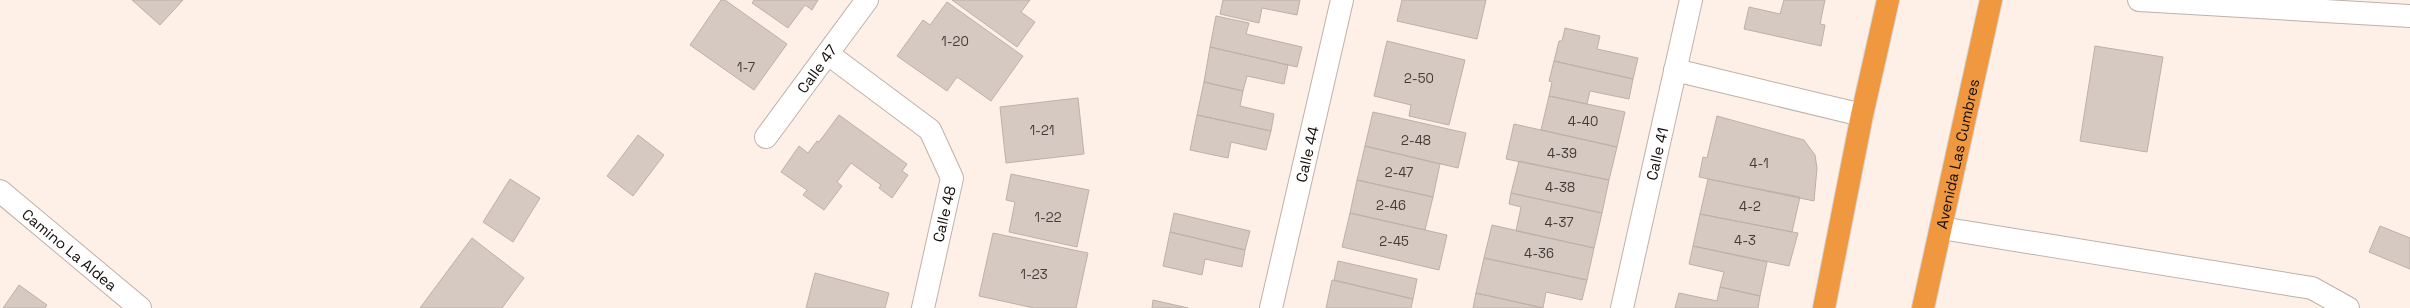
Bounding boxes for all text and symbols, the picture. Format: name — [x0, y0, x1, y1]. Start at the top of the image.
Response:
house number: 1-20 — [941, 33, 969, 50]
street label: Calle 47 — [792, 40, 841, 97]
house number: 1-7 — [737, 59, 755, 76]
house number: 2-50 — [1404, 70, 1434, 87]
street label: Avenida Las Cumbres — [1931, 77, 1983, 230]
house number: 4-40 — [1568, 113, 1598, 130]
house number: 1-21 — [1030, 122, 1054, 139]
street label: Calle 44 — [1291, 124, 1322, 184]
street label: Calle 41 — [1641, 126, 1672, 182]
house number: 2-48 — [1401, 132, 1431, 149]
house number: 4-39 — [1547, 145, 1577, 162]
house number: 4-1 — [1749, 155, 1769, 172]
house number: 2-47 — [1385, 164, 1413, 181]
house number: 4-38 — [1545, 179, 1575, 196]
street label: Calle 48 — [928, 184, 960, 244]
house number: 2-46 — [1376, 197, 1406, 214]
house number: 4-2 — [1739, 198, 1761, 215]
street label: Camino La Aldea — [18, 204, 121, 295]
house number: 1-22 — [1034, 209, 1062, 226]
house number: 4-37 — [1544, 214, 1574, 231]
house number: 4-3 — [1734, 232, 1756, 249]
house number: 2-45 — [1379, 233, 1409, 250]
house number: 4-36 — [1524, 245, 1554, 262]
house number: 1-23 — [1021, 266, 1048, 283]

